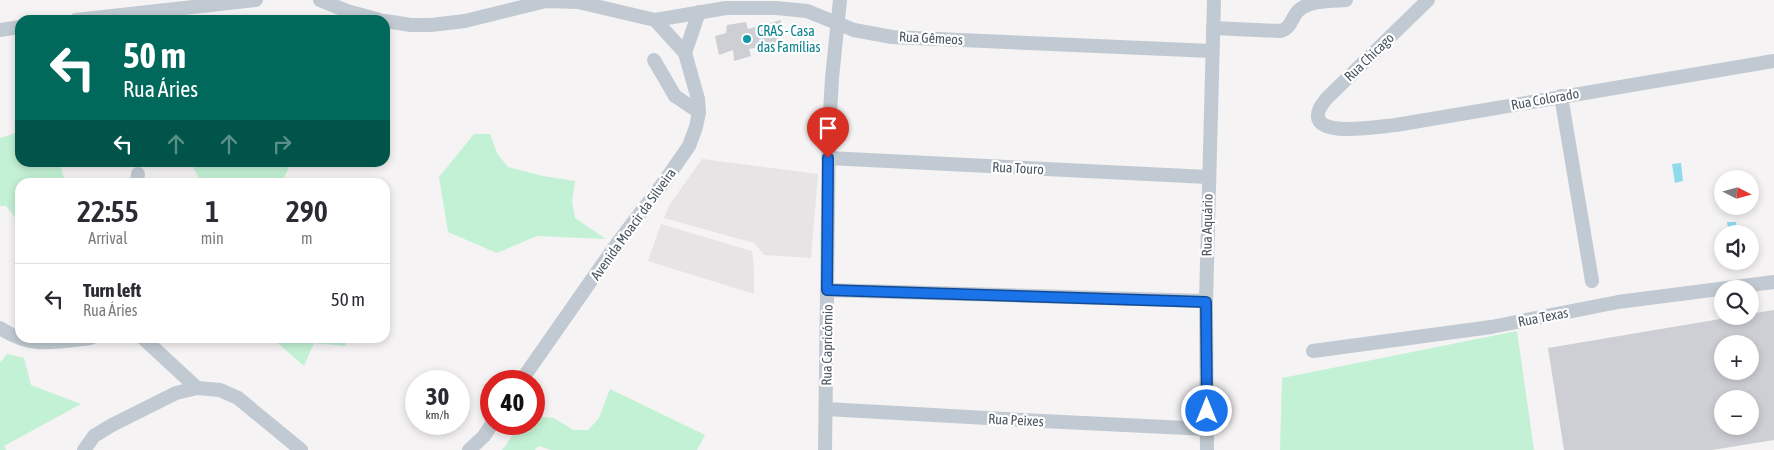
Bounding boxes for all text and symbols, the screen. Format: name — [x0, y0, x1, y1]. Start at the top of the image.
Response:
place label: CRAS - Casa das Famílias — [757, 23, 821, 55]
street label: Rua Gêmeos — [899, 28, 963, 48]
street label: Rua Chicago — [1341, 30, 1397, 84]
marker: CRAS - Casa das Famílias — [741, 33, 753, 45]
icon: left — [40, 35, 105, 100]
text: 50 m — [123, 35, 186, 75]
text: Rua Áries — [123, 76, 198, 102]
street label: Rua Colorado — [1510, 85, 1580, 113]
pin — [807, 107, 849, 158]
icon: arrive — [814, 114, 842, 142]
icon: left — [109, 130, 137, 158]
icon: ahead — [162, 130, 190, 158]
icon: ahead — [215, 130, 243, 158]
icon: right — [268, 130, 296, 158]
street label: Rua Touro — [992, 159, 1044, 177]
street label: Avenida Moacir da Silveira — [587, 165, 679, 283]
north arrow — [1714, 170, 1759, 215]
map controls — [1714, 170, 1759, 435]
street label: Rua Aquário — [1198, 193, 1216, 257]
text: 22:55 — [77, 194, 139, 228]
text: 1 — [205, 194, 219, 228]
text: 290 — [286, 194, 328, 228]
button: sound — [1714, 225, 1759, 270]
text: Arrival — [88, 229, 127, 247]
text: min — [201, 229, 224, 247]
text: m — [301, 229, 313, 247]
text: Turn left — [83, 279, 141, 301]
button: search — [1714, 280, 1759, 325]
icon: left — [40, 285, 68, 313]
text: 50 m — [331, 288, 365, 310]
text: Rua Áries — [83, 301, 138, 319]
street label: Rua Capricórnio — [818, 304, 836, 386]
street label: Rua Texas — [1517, 304, 1570, 330]
button: + — [1714, 335, 1759, 380]
speed limit sign: 40 — [480, 370, 545, 435]
text: 30 — [426, 382, 449, 410]
position arrow — [1180, 384, 1232, 436]
button: − — [1714, 390, 1759, 435]
text: km/h — [426, 408, 449, 422]
street label: Rua Peixes — [988, 411, 1044, 429]

